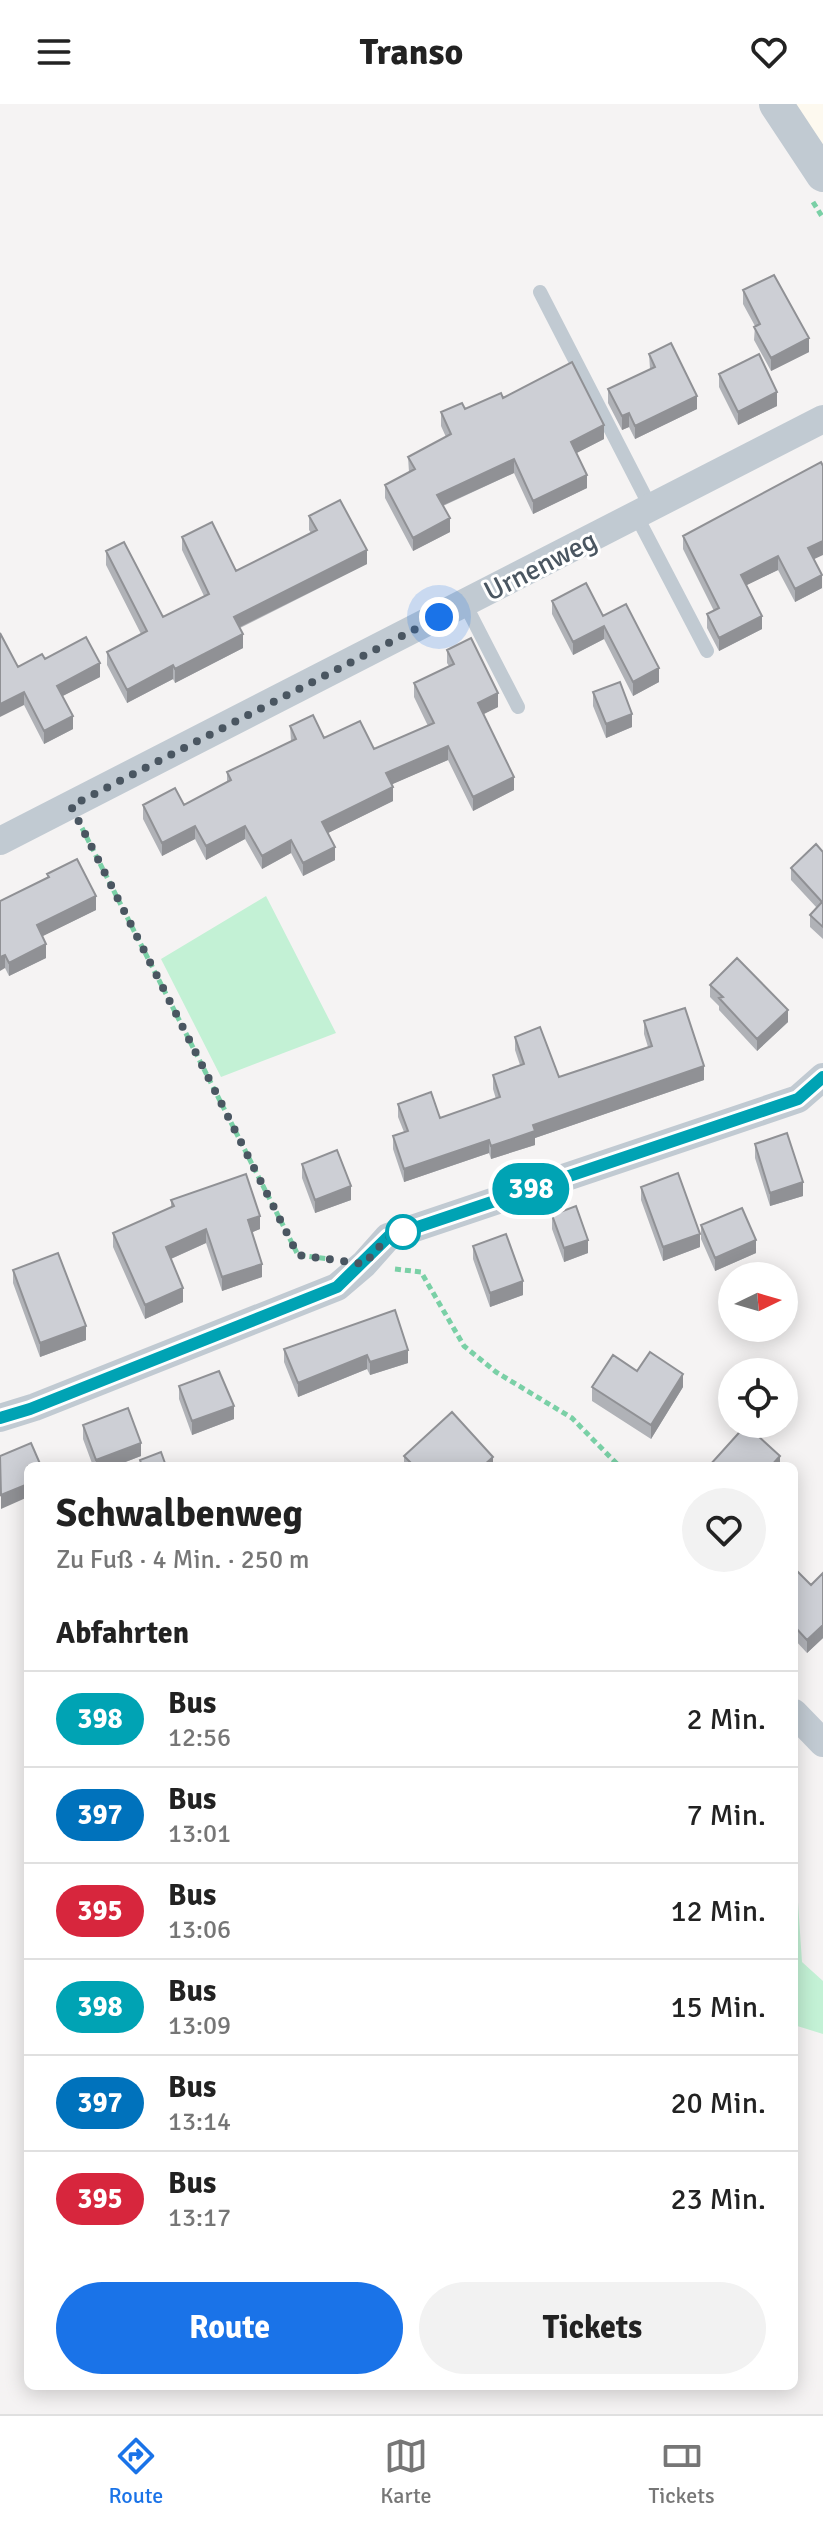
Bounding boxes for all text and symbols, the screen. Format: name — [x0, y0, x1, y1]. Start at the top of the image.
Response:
icon: menu — [32, 30, 76, 74]
text: Transo — [360, 30, 463, 75]
icon: heart — [747, 30, 791, 74]
street label: Urnenweg — [478, 523, 602, 609]
your location — [419, 597, 459, 637]
line badge: 398 — [485, 1163, 577, 1215]
text: 398 — [508, 1172, 554, 1206]
unlabelled marker — [386, 1215, 420, 1249]
north arrow — [718, 1262, 798, 1342]
map controls — [718, 1262, 798, 1438]
button: locate — [718, 1358, 798, 1438]
button: heart — [682, 1488, 766, 1572]
text: Schwalbenweg — [56, 1490, 303, 1537]
text: Zu Fuß · 4 Min. · 250 m — [56, 1544, 309, 1576]
text: Abfahrten — [56, 1615, 189, 1652]
text: Bus — [168, 1685, 216, 1722]
text: 2 Min. — [687, 1701, 766, 1738]
text: 398 — [77, 1702, 123, 1736]
text: 12:56 — [168, 1722, 231, 1754]
text: Bus — [168, 1781, 216, 1818]
text: 7 Min. — [687, 1797, 766, 1834]
text: 397 — [77, 1798, 123, 1832]
text: 13:01 — [168, 1818, 231, 1850]
text: Bus — [168, 1877, 216, 1914]
text: 12 Min. — [670, 1893, 766, 1930]
text: 395 — [77, 1894, 123, 1928]
text: 13:06 — [168, 1914, 231, 1946]
text: Bus — [168, 1973, 216, 2010]
text: 15 Min. — [670, 1989, 766, 2026]
text: 398 — [77, 1990, 123, 2024]
text: 13:09 — [168, 2010, 231, 2042]
text: Bus — [168, 2069, 216, 2106]
text: 20 Min. — [670, 2085, 766, 2122]
text: 397 — [77, 2086, 123, 2120]
text: 13:14 — [168, 2106, 231, 2138]
text: Bus — [168, 2165, 216, 2202]
text: 23 Min. — [670, 2181, 766, 2218]
text: 395 — [77, 2182, 123, 2216]
text: 13:17 — [168, 2202, 231, 2234]
button: Route — [56, 2282, 403, 2374]
button: Tickets — [419, 2282, 766, 2374]
tab: Route — [108, 2434, 163, 2509]
tab: Karte — [380, 2434, 432, 2509]
tab: Tickets — [648, 2434, 715, 2509]

